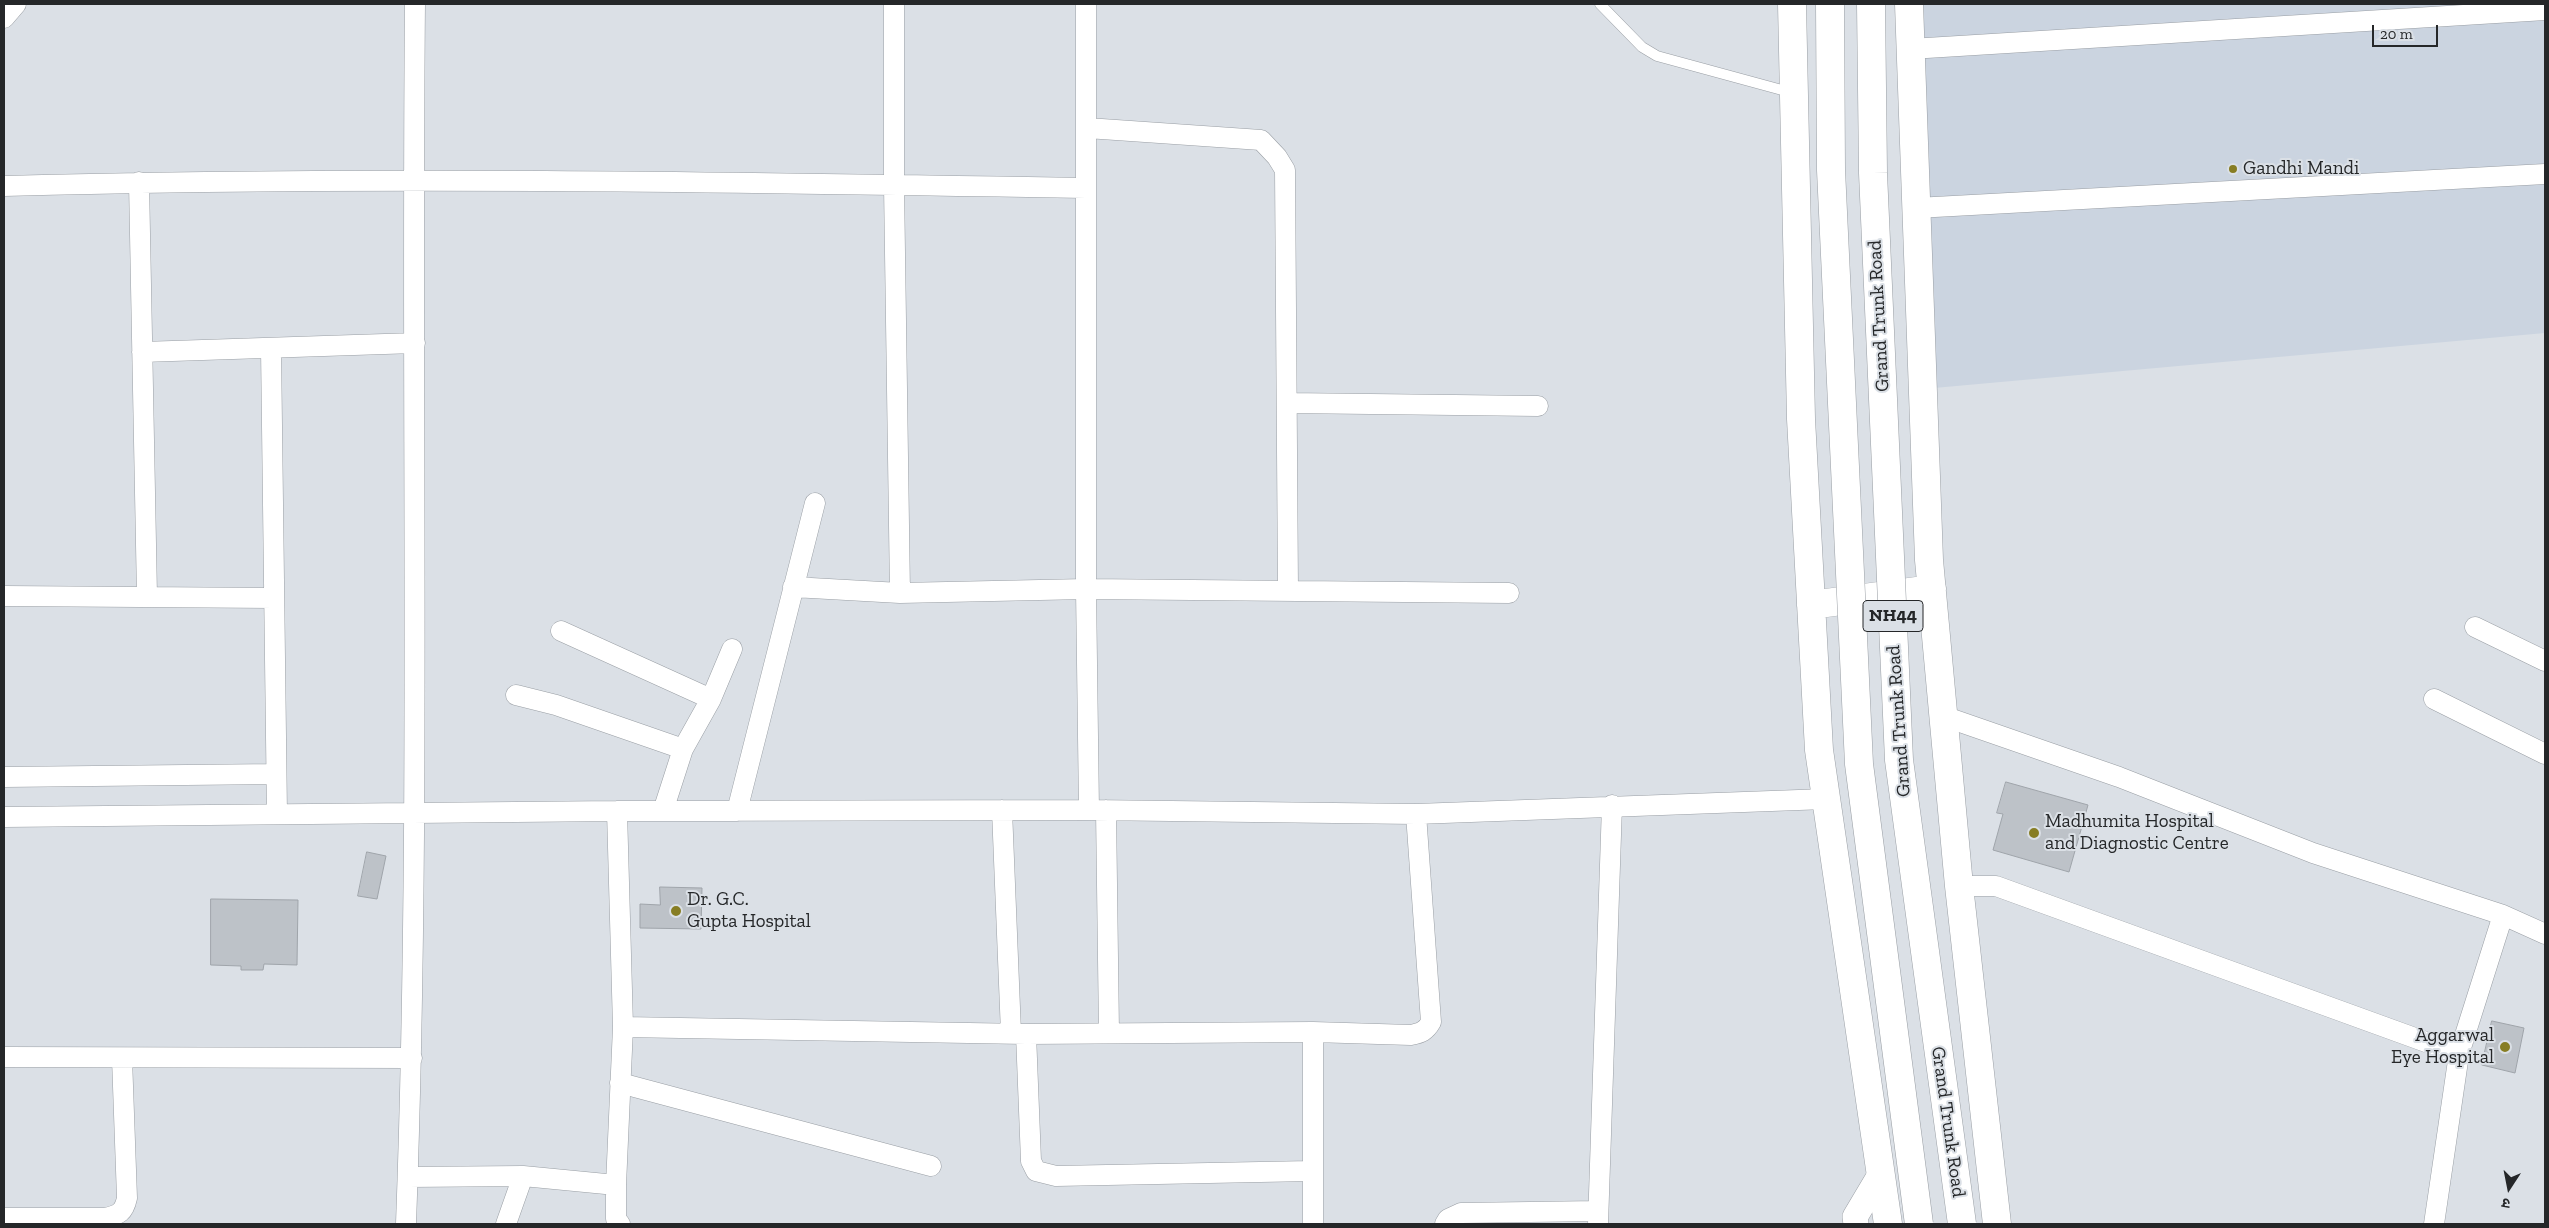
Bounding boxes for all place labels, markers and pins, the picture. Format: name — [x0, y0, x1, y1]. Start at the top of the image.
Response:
place label: Gandhi Mandi — [2243, 158, 2359, 180]
marker: Gandhi Mandi — [2227, 163, 2239, 175]
place label: Madhumita Hospital and Diagnostic Centre — [2045, 811, 2229, 855]
marker: Madhumita Hospital and Diagnostic Centre — [2027, 826, 2041, 840]
place label: Dr. G.C. Gupta Hospital — [687, 889, 811, 933]
marker: Dr. G.C. Gupta Hospital — [669, 904, 683, 918]
place label: Aggarwal Eye Hospital — [2391, 1025, 2494, 1069]
marker: Aggarwal Eye Hospital — [2498, 1040, 2512, 1054]

